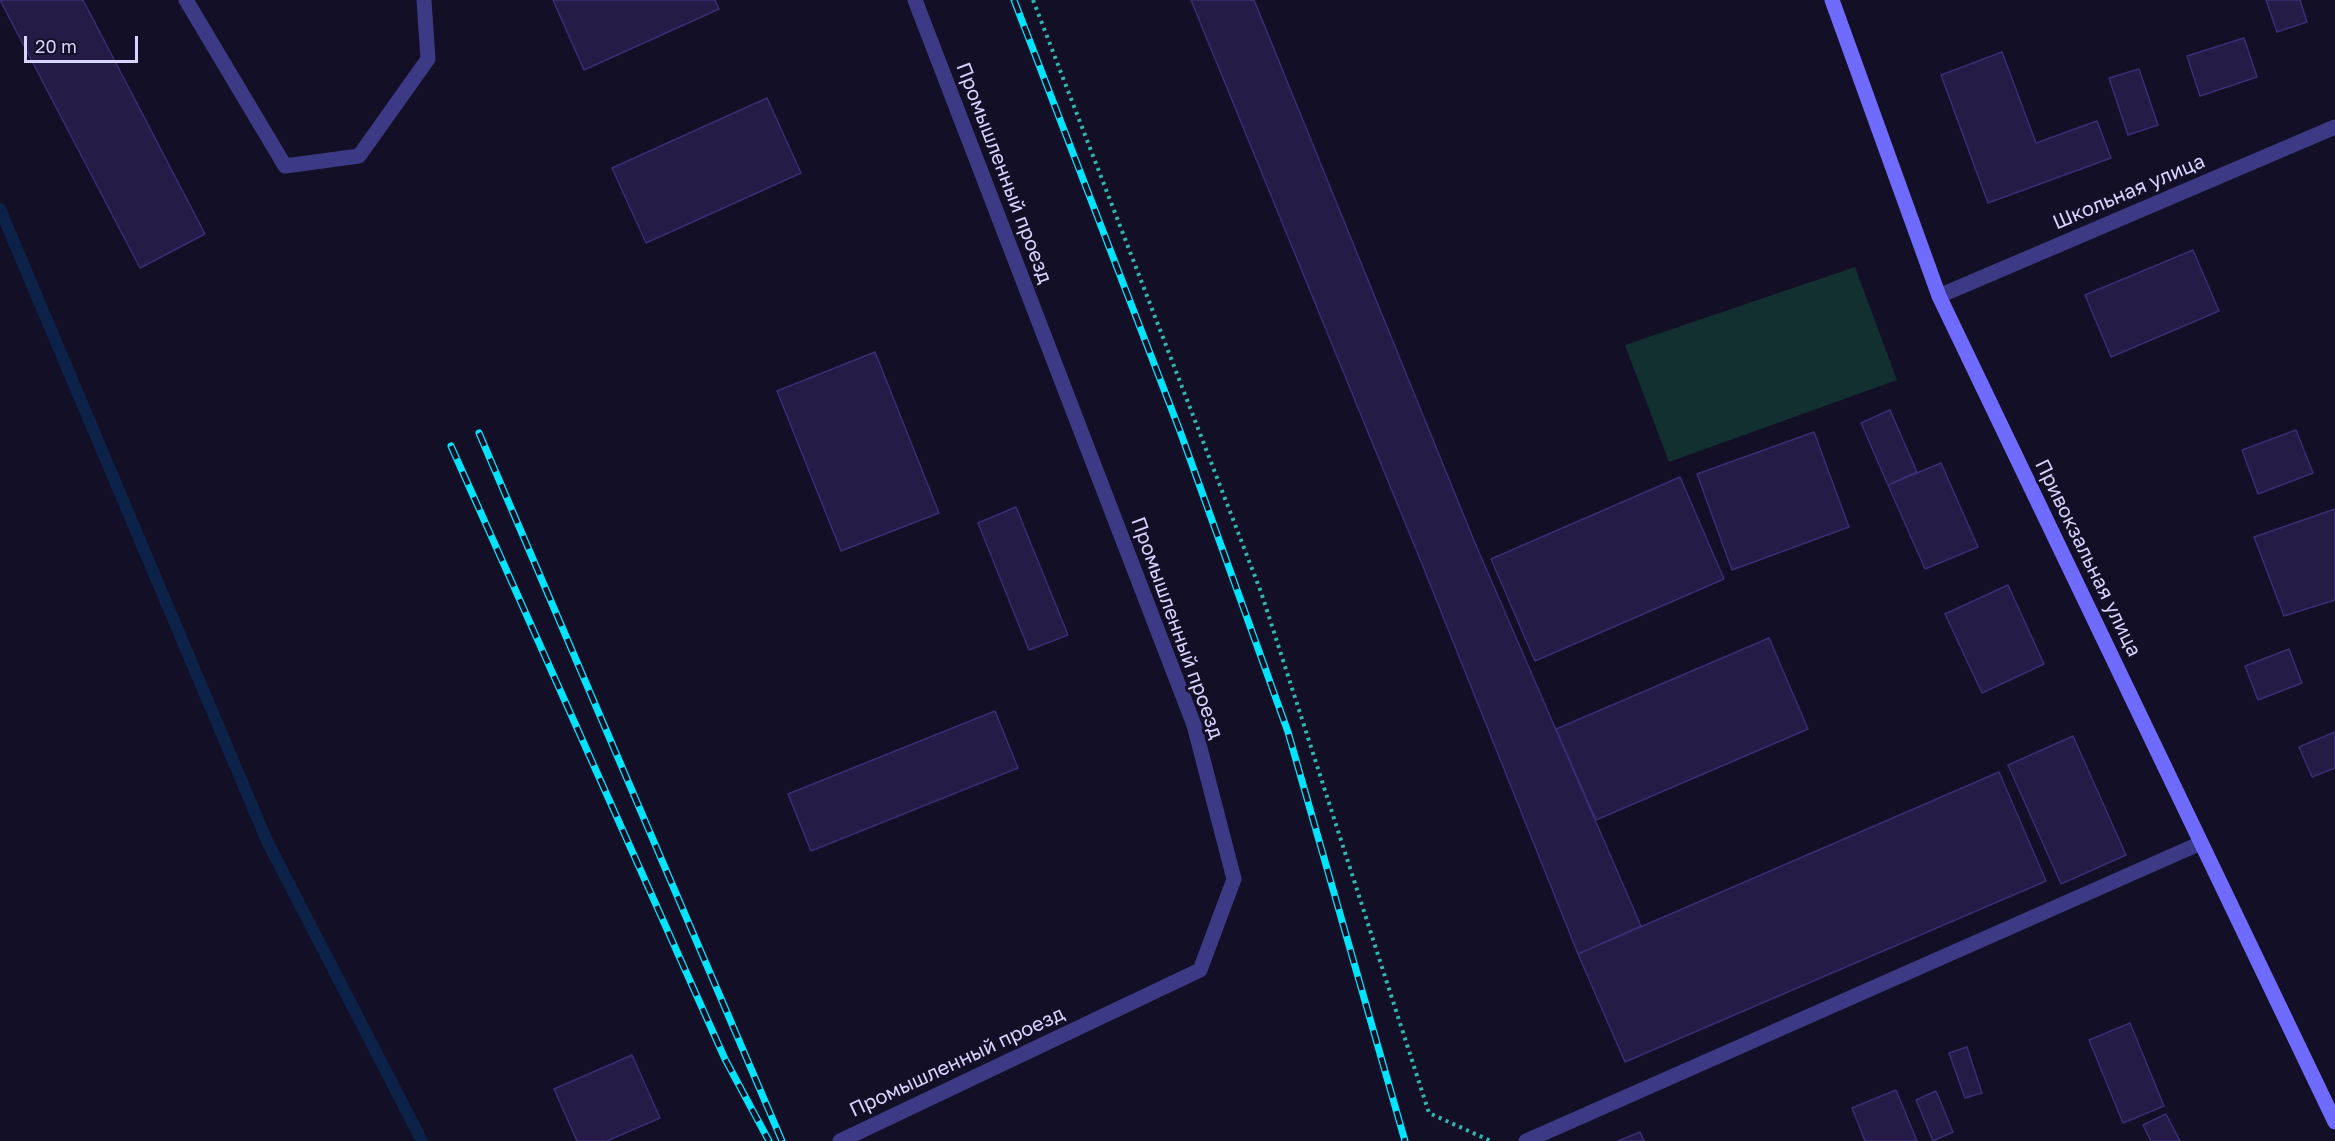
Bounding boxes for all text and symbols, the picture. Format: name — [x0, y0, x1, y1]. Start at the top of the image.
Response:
scale bar — [27, 24, 141, 62]
text: 20 m — [35, 35, 77, 57]
street label: Промышленный проезд — [951, 59, 1057, 287]
street label: Школьная улица — [2049, 149, 2209, 235]
street label: Привокзальная улица — [2030, 455, 2146, 661]
street label: Промышленный проезд — [1126, 514, 1228, 742]
street label: Промышленный проезд — [846, 1002, 1068, 1122]

